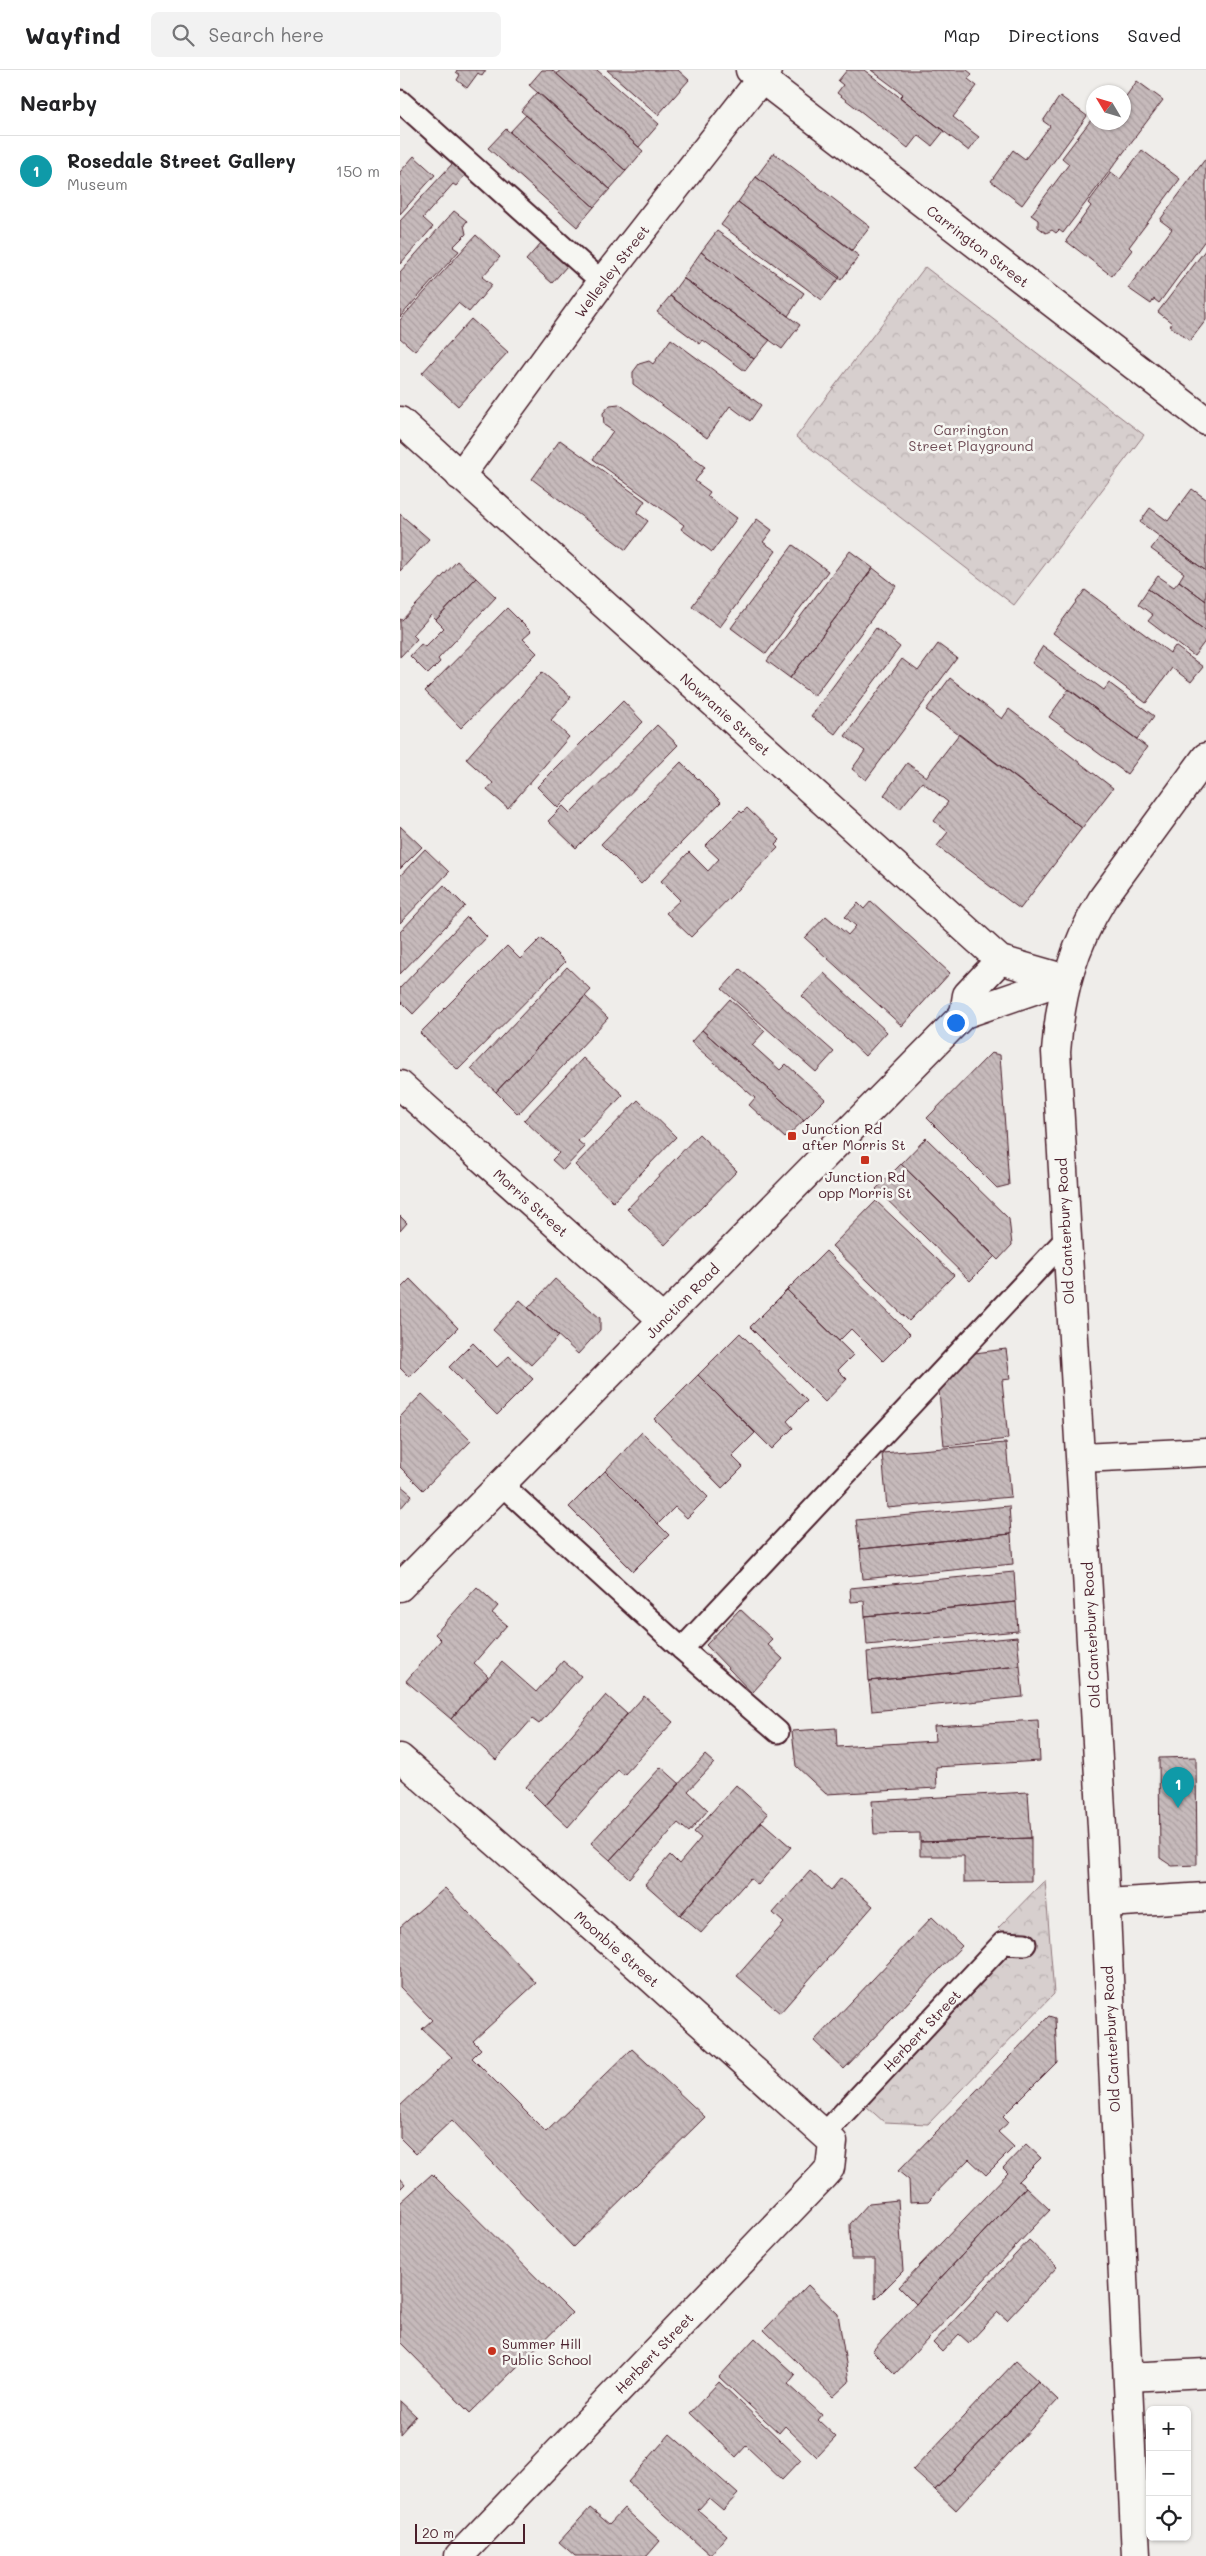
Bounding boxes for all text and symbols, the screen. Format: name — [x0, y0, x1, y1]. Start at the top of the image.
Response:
search box — [151, 12, 501, 57]
text: Wayfind — [25, 19, 121, 50]
icon: search — [169, 21, 197, 49]
text: Search here — [209, 22, 324, 47]
text: Map — [943, 23, 980, 47]
text: Directions — [1008, 23, 1100, 47]
text: Saved — [1128, 23, 1181, 47]
north arrow — [1086, 85, 1131, 130]
text: Nearby — [20, 89, 97, 116]
text: Rosedale Street Gallery — [67, 148, 296, 173]
text: 1 — [32, 160, 40, 181]
text: 150 m — [336, 160, 380, 181]
text: Museum — [67, 173, 128, 194]
street label: Carrington Street — [923, 200, 1033, 291]
street label: Wellesley Street — [570, 221, 653, 321]
park label: Carrington Street Playground — [909, 420, 1034, 455]
street label: Nowranie Street — [677, 668, 775, 759]
your location — [943, 1010, 969, 1036]
place label: Junction Rd after Morris St — [802, 1119, 906, 1154]
marker: Junction Rd after Morris St — [786, 1130, 798, 1142]
marker: Junction Rd opp Morris St — [859, 1154, 871, 1166]
street label: Old Canterbury Road — [1052, 1157, 1078, 1305]
street label: Morris Street — [490, 1164, 573, 1241]
place label: Junction Rd opp Morris St — [818, 1167, 912, 1202]
street label: Junction Road — [641, 1259, 723, 1342]
street label: Old Canterbury Road — [1078, 1561, 1104, 1709]
pin: 1 — [1162, 1767, 1194, 1808]
street label: Moonbie Street — [571, 1906, 664, 1991]
street label: Old Canterbury Road — [1098, 1965, 1124, 2113]
street label: Herbert Street — [878, 1985, 964, 2075]
street label: Herbert Street — [611, 2308, 697, 2398]
place label: Summer Hill Public School — [502, 2334, 592, 2369]
marker: Summer Hill Public School — [486, 2345, 498, 2357]
map controls — [1146, 2406, 1191, 2541]
button: + — [1146, 2406, 1191, 2451]
button: − — [1146, 2451, 1191, 2496]
button: locate — [1146, 2496, 1191, 2541]
scale bar — [415, 2521, 525, 2544]
text: 20 m — [422, 2523, 454, 2542]

